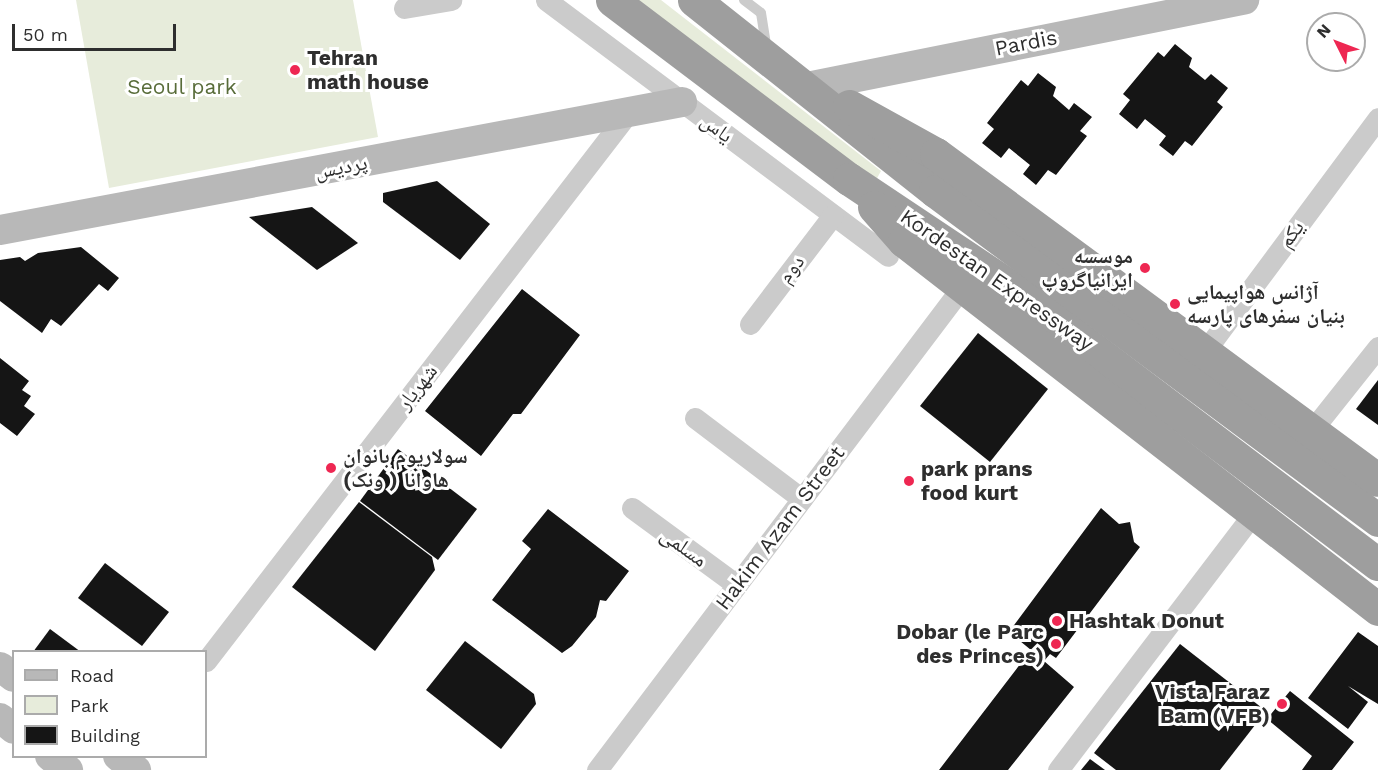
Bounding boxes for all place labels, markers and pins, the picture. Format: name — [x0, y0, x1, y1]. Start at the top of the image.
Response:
place label: Tehran math house — [307, 45, 429, 95]
marker: Tehran math house — [288, 63, 302, 77]
place label: موسسه ایرانیاگروپ — [1041, 243, 1133, 293]
marker: موسسه ایرانیاگروپ — [1138, 261, 1152, 275]
place label: آژانس هواپیمایی بنیان سفرهای پارسه — [1187, 279, 1345, 329]
marker: آژانس هواپیمایی بنیان سفرهای پارسه — [1168, 297, 1182, 311]
place label: سولاریوم بانوان هاوانا ( ونک) — [343, 443, 468, 493]
place label: park prans food kurt — [921, 456, 1033, 506]
marker: سولاریوم بانوان هاوانا ( ونک) — [324, 461, 338, 475]
marker: park prans food kurt — [902, 474, 916, 488]
place label: Hashtak Donut — [1069, 608, 1224, 634]
marker: Hashtak Donut — [1050, 614, 1064, 628]
place label: Dobar (le Parc des Princes) — [896, 619, 1044, 669]
marker: Dobar (le Parc des Princes) — [1049, 637, 1063, 651]
place label: Vista Faraz Bam (VFB) — [1155, 679, 1270, 729]
marker: Vista Faraz Bam (VFB) — [1275, 697, 1289, 711]

